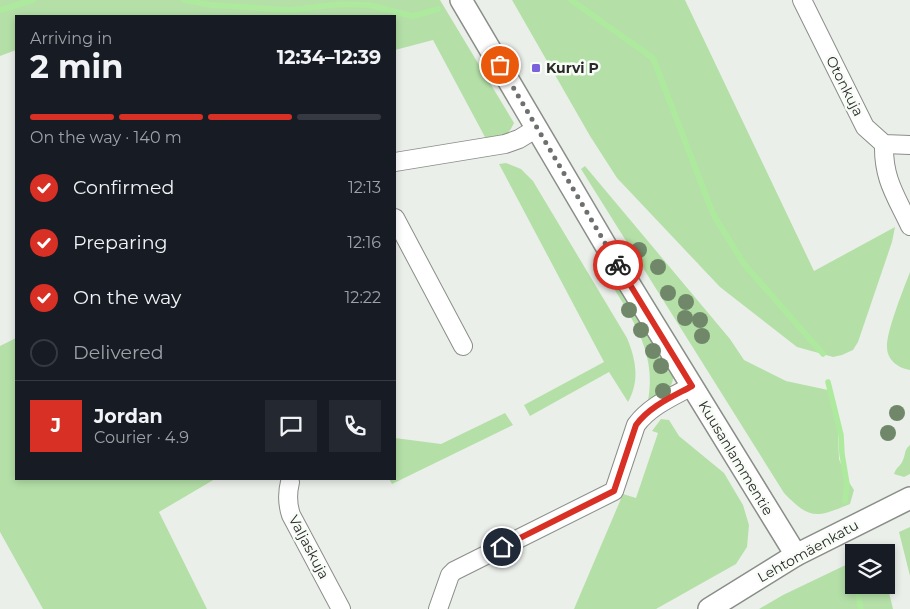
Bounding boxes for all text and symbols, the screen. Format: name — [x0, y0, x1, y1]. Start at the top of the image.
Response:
text: Arriving in — [30, 29, 112, 48]
pin — [479, 44, 521, 86]
text: 12:34–12:39 — [277, 46, 381, 69]
text: 2 min — [30, 47, 123, 86]
icon: bag — [486, 51, 514, 79]
street label: Otonkuja — [822, 53, 868, 119]
place label: Kurvi P — [546, 59, 599, 77]
marker: Kurvi P — [530, 62, 542, 74]
text: On the way · 140 m — [30, 128, 182, 147]
icon: check — [30, 174, 58, 202]
text: Confirmed — [73, 176, 174, 199]
text: 12:13 — [348, 178, 381, 197]
icon: check — [30, 229, 58, 257]
text: Preparing — [73, 231, 168, 254]
text: 12:16 — [347, 233, 381, 252]
courier — [593, 240, 643, 290]
icon: bike — [604, 251, 632, 279]
icon: check — [30, 284, 58, 312]
text: On the way — [73, 286, 181, 309]
text: 12:22 — [345, 288, 381, 307]
text: Delivered — [73, 341, 164, 364]
street label: Kuusanlammentie — [695, 397, 777, 519]
button: chat — [265, 400, 317, 452]
button: phone — [329, 400, 381, 452]
text: Jordan — [94, 405, 163, 428]
text: J — [51, 414, 61, 437]
text: Courier · 4.9 — [94, 428, 189, 447]
street label: Valjaskuja — [285, 512, 333, 582]
street label: Lehtomäenkatu — [754, 516, 862, 586]
pin — [481, 526, 523, 568]
icon: home — [488, 533, 516, 561]
map controls — [845, 544, 895, 594]
button: layers — [845, 544, 895, 594]

